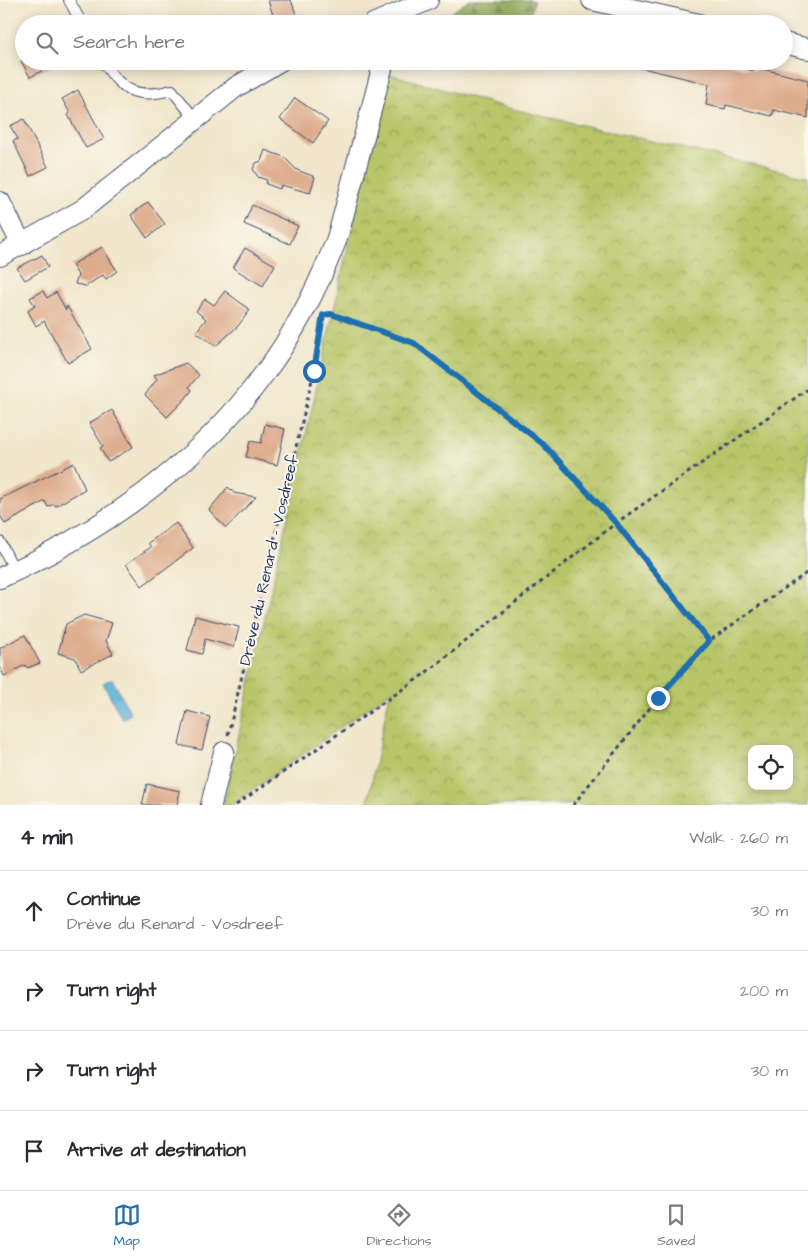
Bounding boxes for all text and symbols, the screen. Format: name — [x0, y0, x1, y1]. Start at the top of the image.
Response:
search box — [15, 15, 793, 70]
icon: search — [33, 29, 61, 57]
text: Search here — [73, 29, 185, 56]
route start — [303, 360, 326, 383]
street label: Drève du Renard - Vosdreef — [234, 452, 304, 668]
route end — [647, 687, 670, 710]
map controls — [748, 745, 793, 790]
button: locate — [748, 745, 793, 790]
text: 4 min — [20, 823, 73, 852]
text: Walk · 260 m — [689, 827, 788, 849]
text: Continue — [67, 886, 141, 913]
icon: ahead — [20, 897, 48, 925]
text: 30 m — [751, 900, 788, 922]
text: Drève du Renard - Vosdreef — [67, 913, 283, 935]
icon: right — [20, 977, 48, 1005]
text: Turn right — [67, 977, 156, 1004]
text: 200 m — [740, 980, 788, 1002]
icon: right — [20, 1057, 48, 1085]
text: Turn right — [67, 1057, 156, 1084]
text: 30 m — [751, 1060, 788, 1082]
icon: arrive — [20, 1137, 48, 1165]
text: Arrive at destination — [67, 1137, 246, 1164]
tab: Map — [113, 1201, 141, 1251]
tab: Directions — [366, 1201, 431, 1251]
tab: Saved — [657, 1201, 695, 1251]

